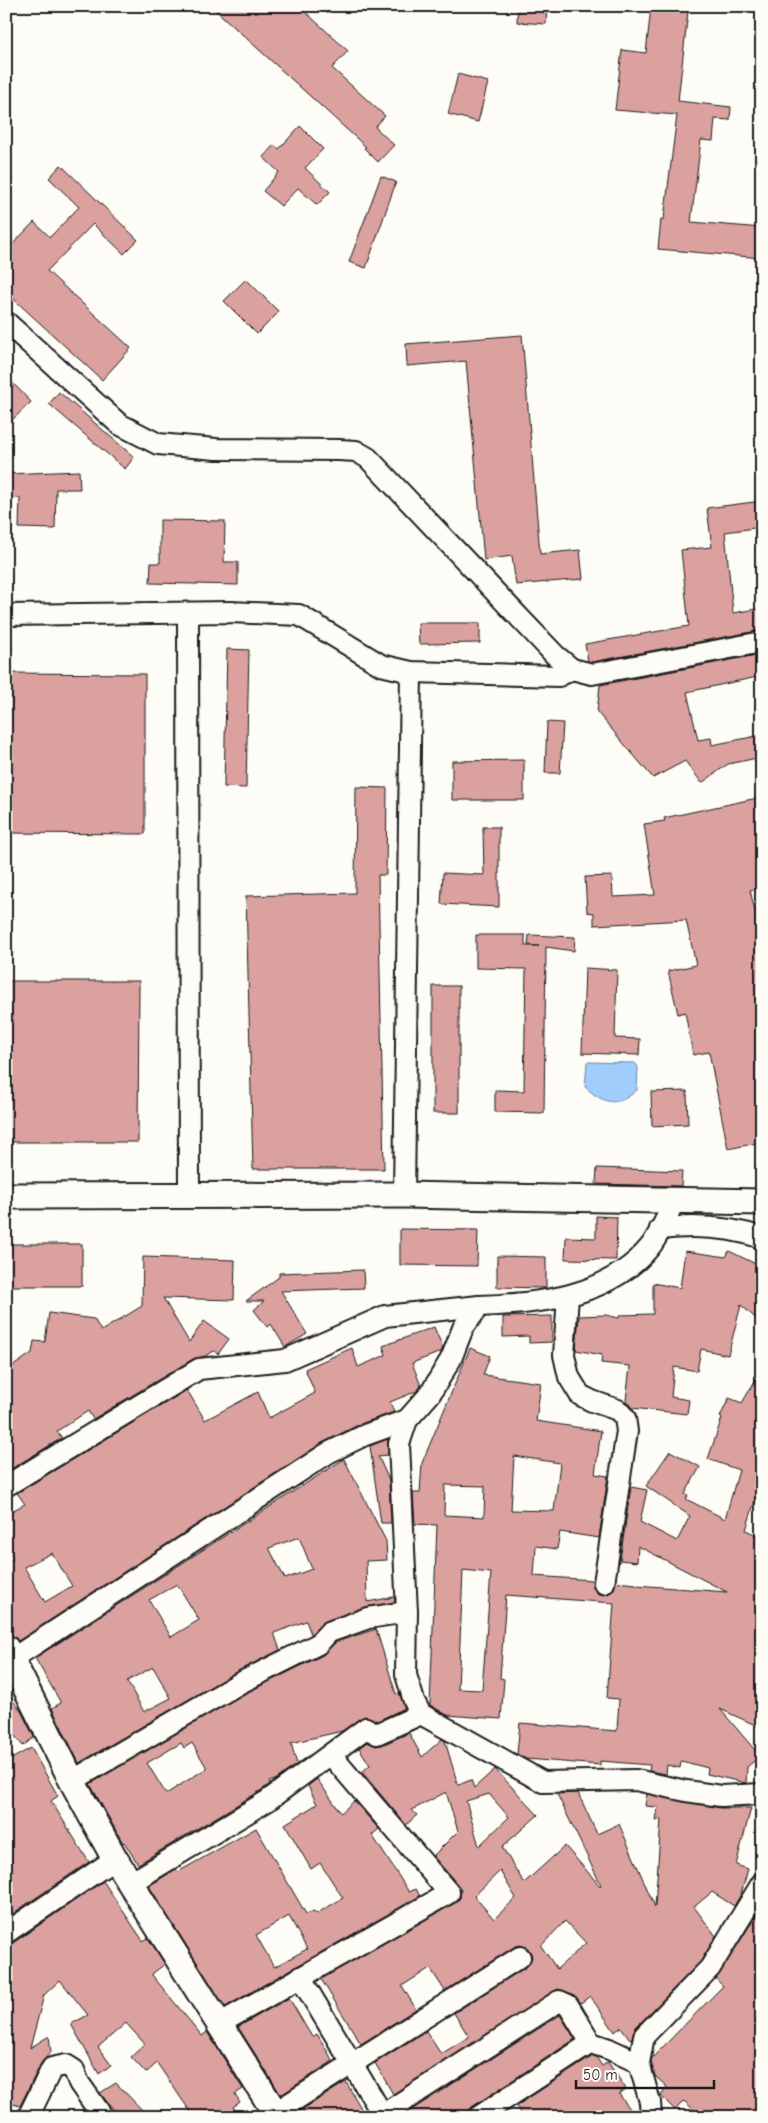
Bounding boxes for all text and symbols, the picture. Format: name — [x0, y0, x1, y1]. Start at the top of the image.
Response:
scale bar — [576, 2058, 713, 2090]
text: 50 m — [583, 2066, 618, 2084]

